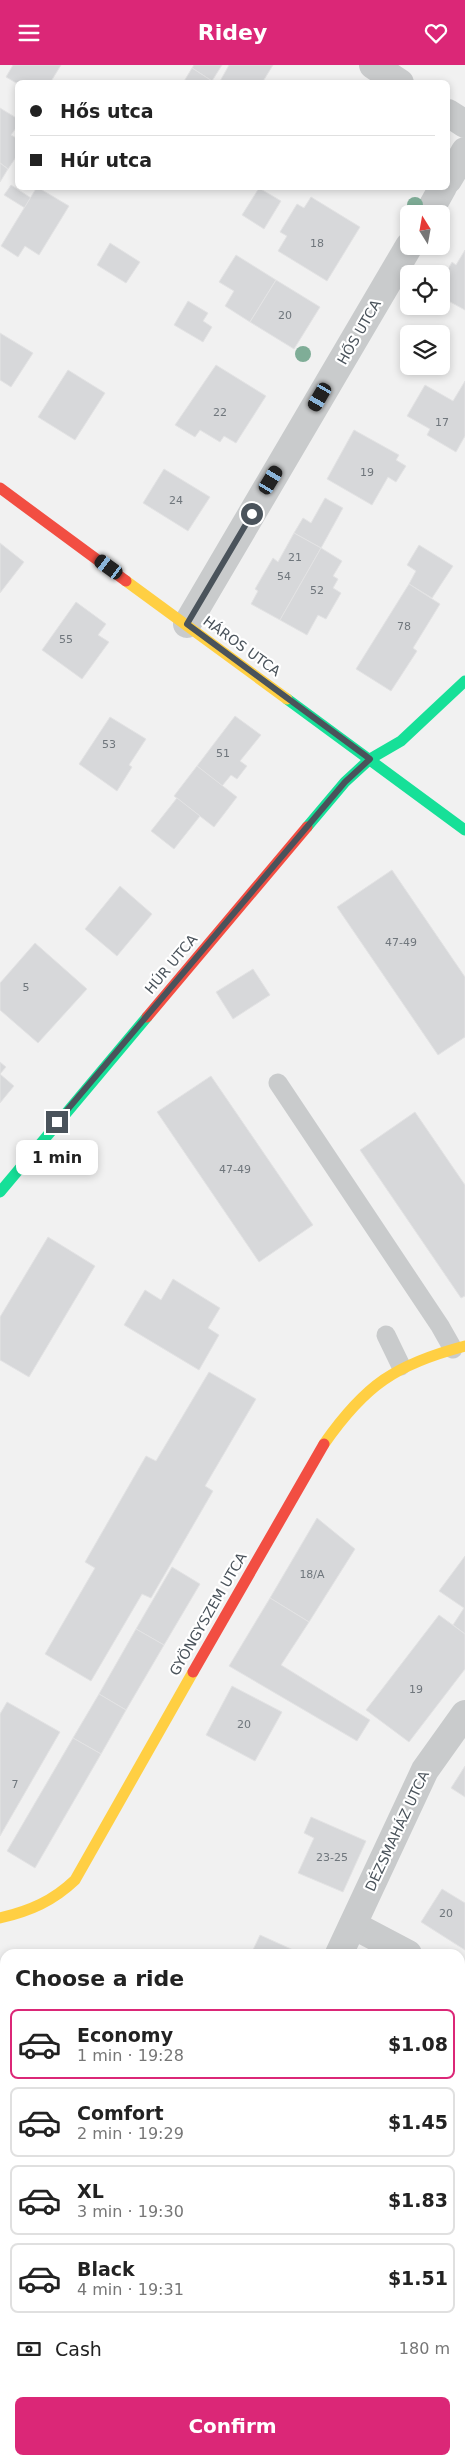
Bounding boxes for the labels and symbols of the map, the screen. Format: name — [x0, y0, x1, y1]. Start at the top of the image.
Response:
north arrow — [400, 205, 450, 255]
house number: 18 — [310, 237, 324, 250]
street label: HŐS UTCA — [333, 296, 384, 367]
house number: 20 — [278, 309, 292, 322]
car — [306, 380, 333, 414]
house number: 22 — [213, 406, 227, 419]
house number: 17 — [435, 416, 449, 429]
car — [256, 463, 285, 497]
house number: 19 — [360, 466, 374, 479]
house number: 24 — [169, 494, 183, 507]
route start — [241, 503, 263, 525]
house number: 21 — [288, 551, 302, 564]
car — [92, 552, 125, 582]
house number: 54 — [277, 570, 291, 583]
house number: 52 — [310, 584, 324, 597]
street label: HÁROS UTCA — [200, 613, 284, 680]
house number: 78 — [397, 620, 411, 633]
house number: 55 — [59, 633, 73, 646]
house number: 53 — [102, 738, 116, 751]
house number: 51 — [216, 747, 230, 760]
street label: HÚR UTCA — [141, 930, 201, 997]
house number: 47-49 — [385, 936, 417, 949]
house number: 5 — [23, 981, 30, 994]
route end — [46, 1111, 68, 1133]
callout: 1 min — [16, 1139, 98, 1175]
house number: 47-49 — [219, 1163, 251, 1176]
street label: GYÖNGYSZEM UTCA — [165, 1549, 250, 1678]
house number: 18/A — [299, 1568, 325, 1581]
house number: 19 — [409, 1683, 423, 1696]
house number: 20 — [237, 1718, 251, 1731]
street label: DÉZSMAHÁZ UTCA — [362, 1768, 432, 1894]
house number: 7 — [12, 1778, 19, 1791]
house number: 23-25 — [316, 1851, 348, 1864]
house number: 20 — [439, 1907, 453, 1920]

